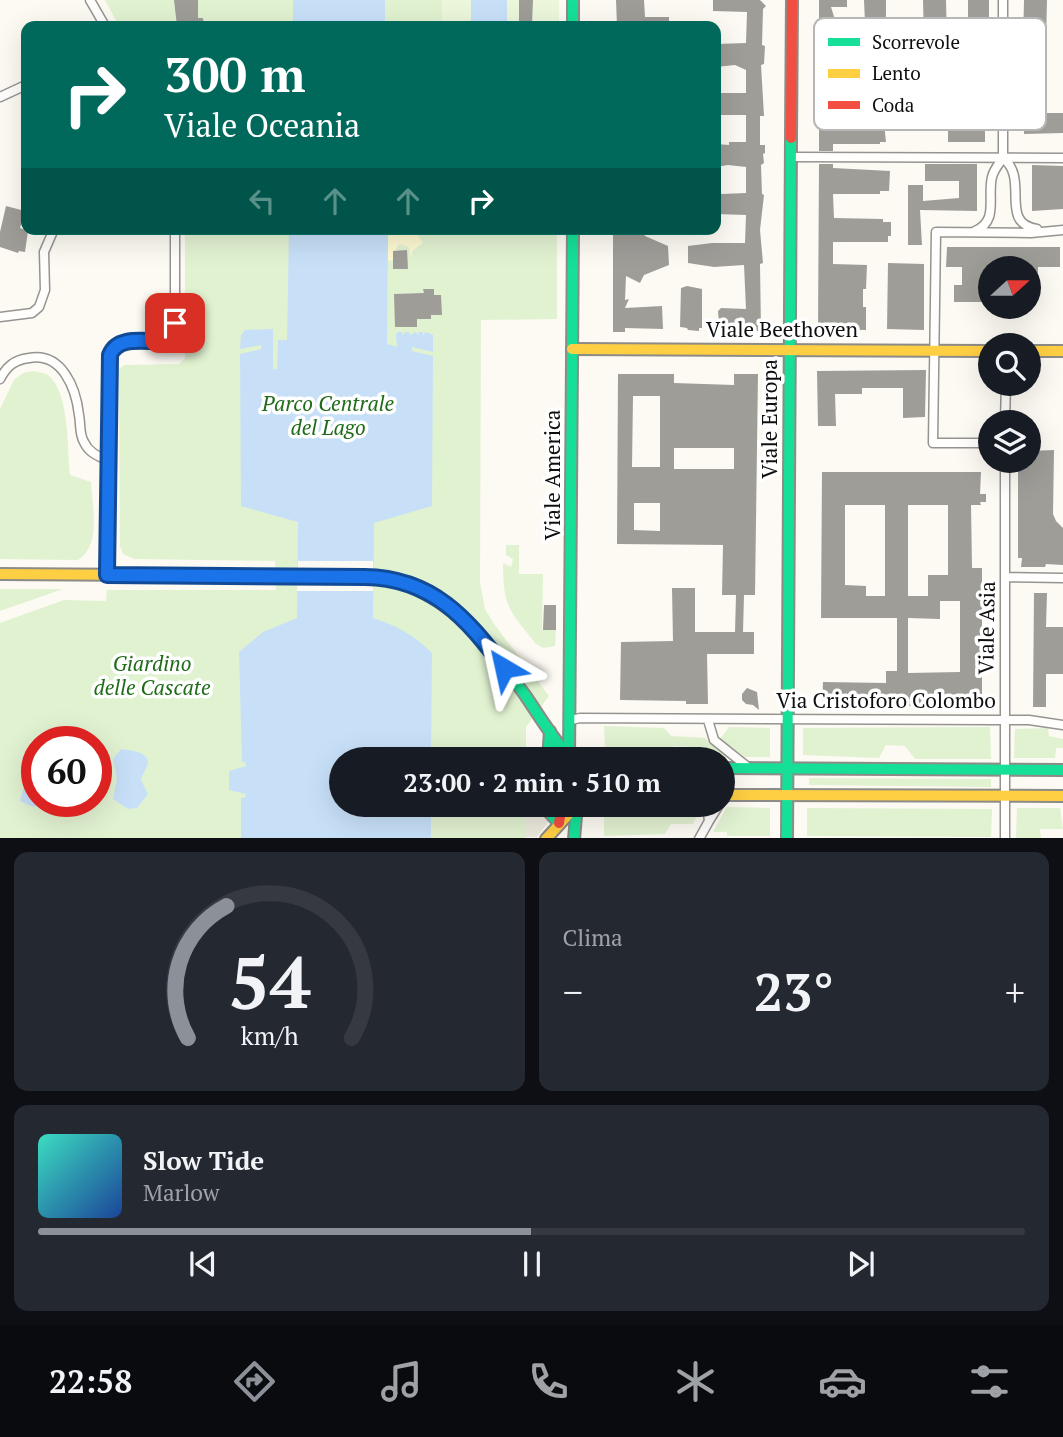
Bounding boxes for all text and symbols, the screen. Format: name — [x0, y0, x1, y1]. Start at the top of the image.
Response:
legend — [814, 18, 1046, 130]
text: Scorrevole — [872, 29, 960, 54]
text: 300 m — [164, 41, 306, 106]
icon: right — [49, 49, 140, 140]
text: Lento — [872, 60, 921, 85]
text: Coda — [872, 92, 915, 117]
text: Viale Oceania — [164, 104, 360, 146]
icon: left — [243, 182, 281, 220]
icon: ahead — [316, 182, 354, 220]
icon: ahead — [389, 182, 427, 220]
icon: right — [462, 182, 500, 220]
north arrow — [978, 256, 1041, 318]
map controls — [978, 256, 1041, 473]
pin — [145, 293, 205, 353]
icon: arrive — [156, 304, 194, 342]
street label: Viale Beethoven — [706, 315, 859, 343]
button: search — [978, 333, 1041, 396]
street label: Viale Europa — [755, 359, 783, 479]
park label: Parco Centrale del Lago — [261, 389, 394, 441]
street label: Viale America — [538, 409, 566, 540]
button: layers — [978, 410, 1041, 473]
street label: Viale Asia — [971, 581, 1001, 675]
position arrow — [467, 631, 541, 705]
park label: Giardino delle Cascate — [94, 649, 211, 701]
street label: Via Cristoforo Colombo — [776, 686, 996, 714]
speed limit sign: 60 — [21, 726, 112, 817]
text: 23:00 · 2 min · 510 m — [403, 765, 661, 799]
text: Clima — [563, 922, 623, 953]
text: 54 — [228, 932, 310, 1029]
text: 23° — [754, 957, 834, 1026]
text: − — [563, 967, 583, 1017]
text: + — [1005, 967, 1025, 1017]
text: km/h — [240, 1018, 298, 1051]
text: Slow Tide — [143, 1143, 264, 1177]
text: Marlow — [143, 1177, 220, 1208]
icon: previous — [184, 1245, 222, 1283]
icon: pause — [513, 1245, 551, 1283]
icon: next — [842, 1245, 880, 1283]
icon: directions — [230, 1357, 279, 1406]
icon: music — [377, 1357, 426, 1406]
icon: phone — [524, 1357, 573, 1406]
icon: climate — [671, 1357, 720, 1406]
icon: car — [818, 1357, 867, 1406]
icon: filters — [965, 1357, 1014, 1406]
text: 22:58 — [49, 1360, 132, 1402]

